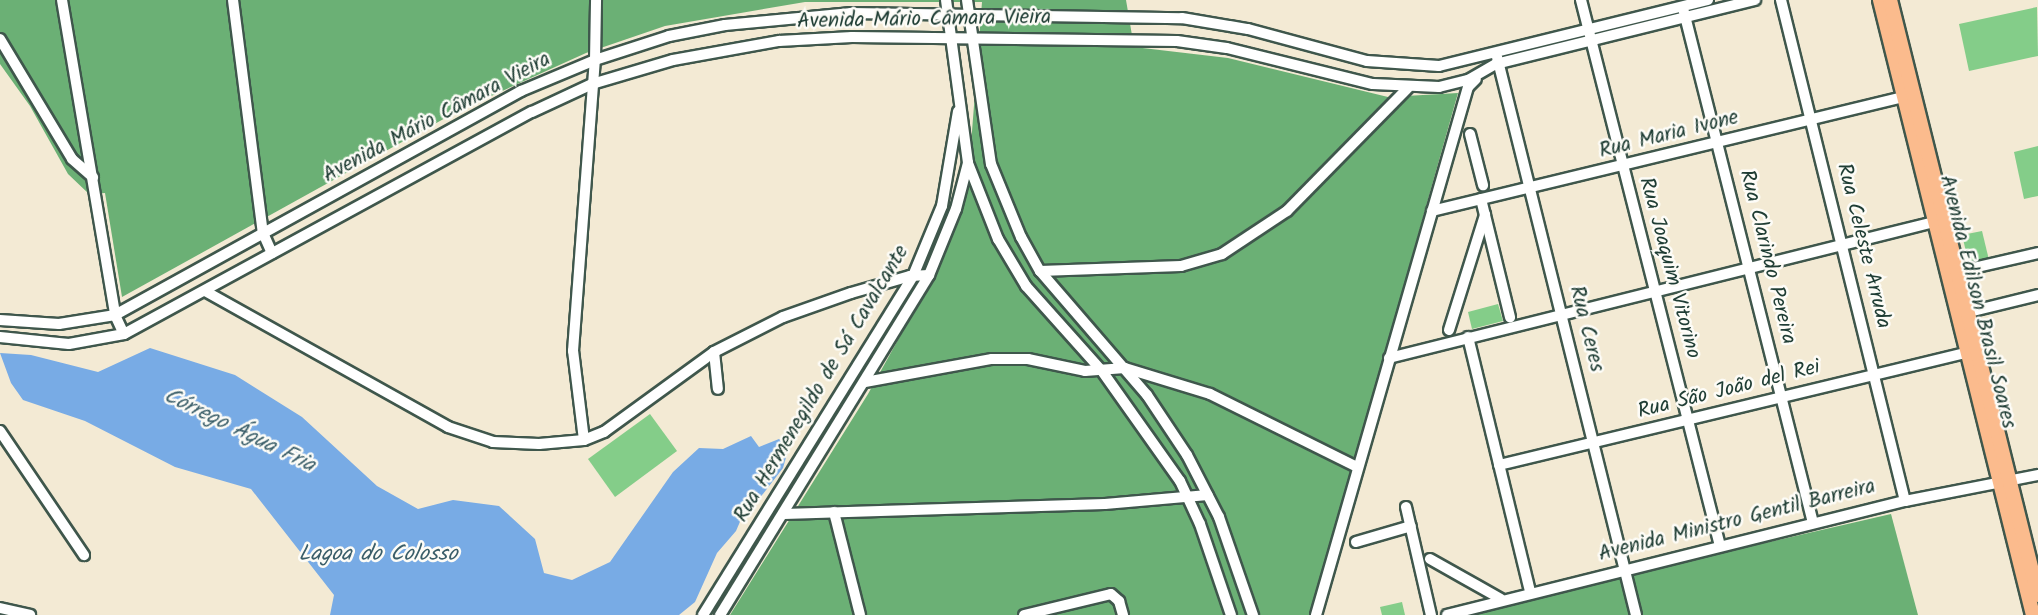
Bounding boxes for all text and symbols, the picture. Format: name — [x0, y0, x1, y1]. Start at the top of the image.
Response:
street label: Avenida Mário Câmara Vieira — [797, 5, 1051, 35]
street label: Avenida Mário Câmara Vieira — [319, 47, 555, 189]
street label: Rua Maria Ivone — [1597, 106, 1741, 164]
street label: Rua Celeste Arruda — [1830, 161, 1896, 331]
street label: Rua Clarindo Pereira — [1733, 167, 1801, 347]
street label: Avenida Edilson Brasil Soares — [1933, 173, 2021, 431]
street label: Rua Joaquim Vitorino — [1633, 175, 1705, 361]
street label: Rua Hermenegildo de Sá Cavalcante — [729, 241, 915, 527]
street label: Rua Ceres — [1563, 283, 1609, 375]
street label: Rua São João del Rei — [1635, 355, 1823, 425]
water label: Córrego Água Fria — [159, 383, 319, 479]
street label: Avenida Ministro Gentil Barreira — [1596, 474, 1878, 568]
water label: Lagoa do Colosso — [299, 542, 457, 568]

